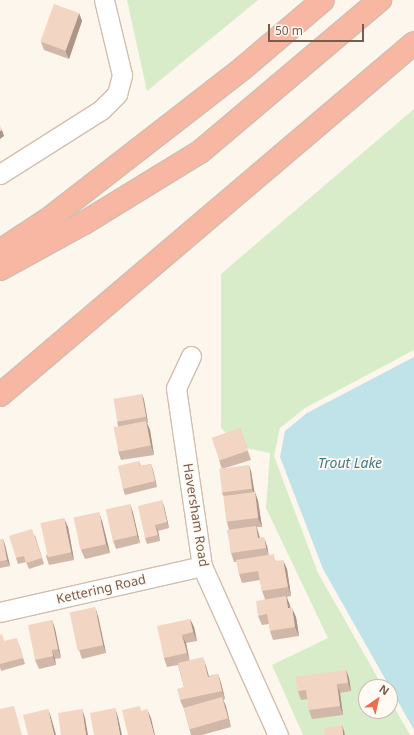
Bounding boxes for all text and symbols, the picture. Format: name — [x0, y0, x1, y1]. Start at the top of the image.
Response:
scale bar — [270, 16, 366, 42]
text: 50 m — [275, 22, 303, 39]
water label: Trout Lake — [318, 455, 382, 471]
street label: Haversham Road — [180, 462, 212, 568]
street label: Kettering Road — [55, 571, 147, 607]
north arrow — [358, 679, 398, 719]
text: N — [377, 681, 392, 698]

